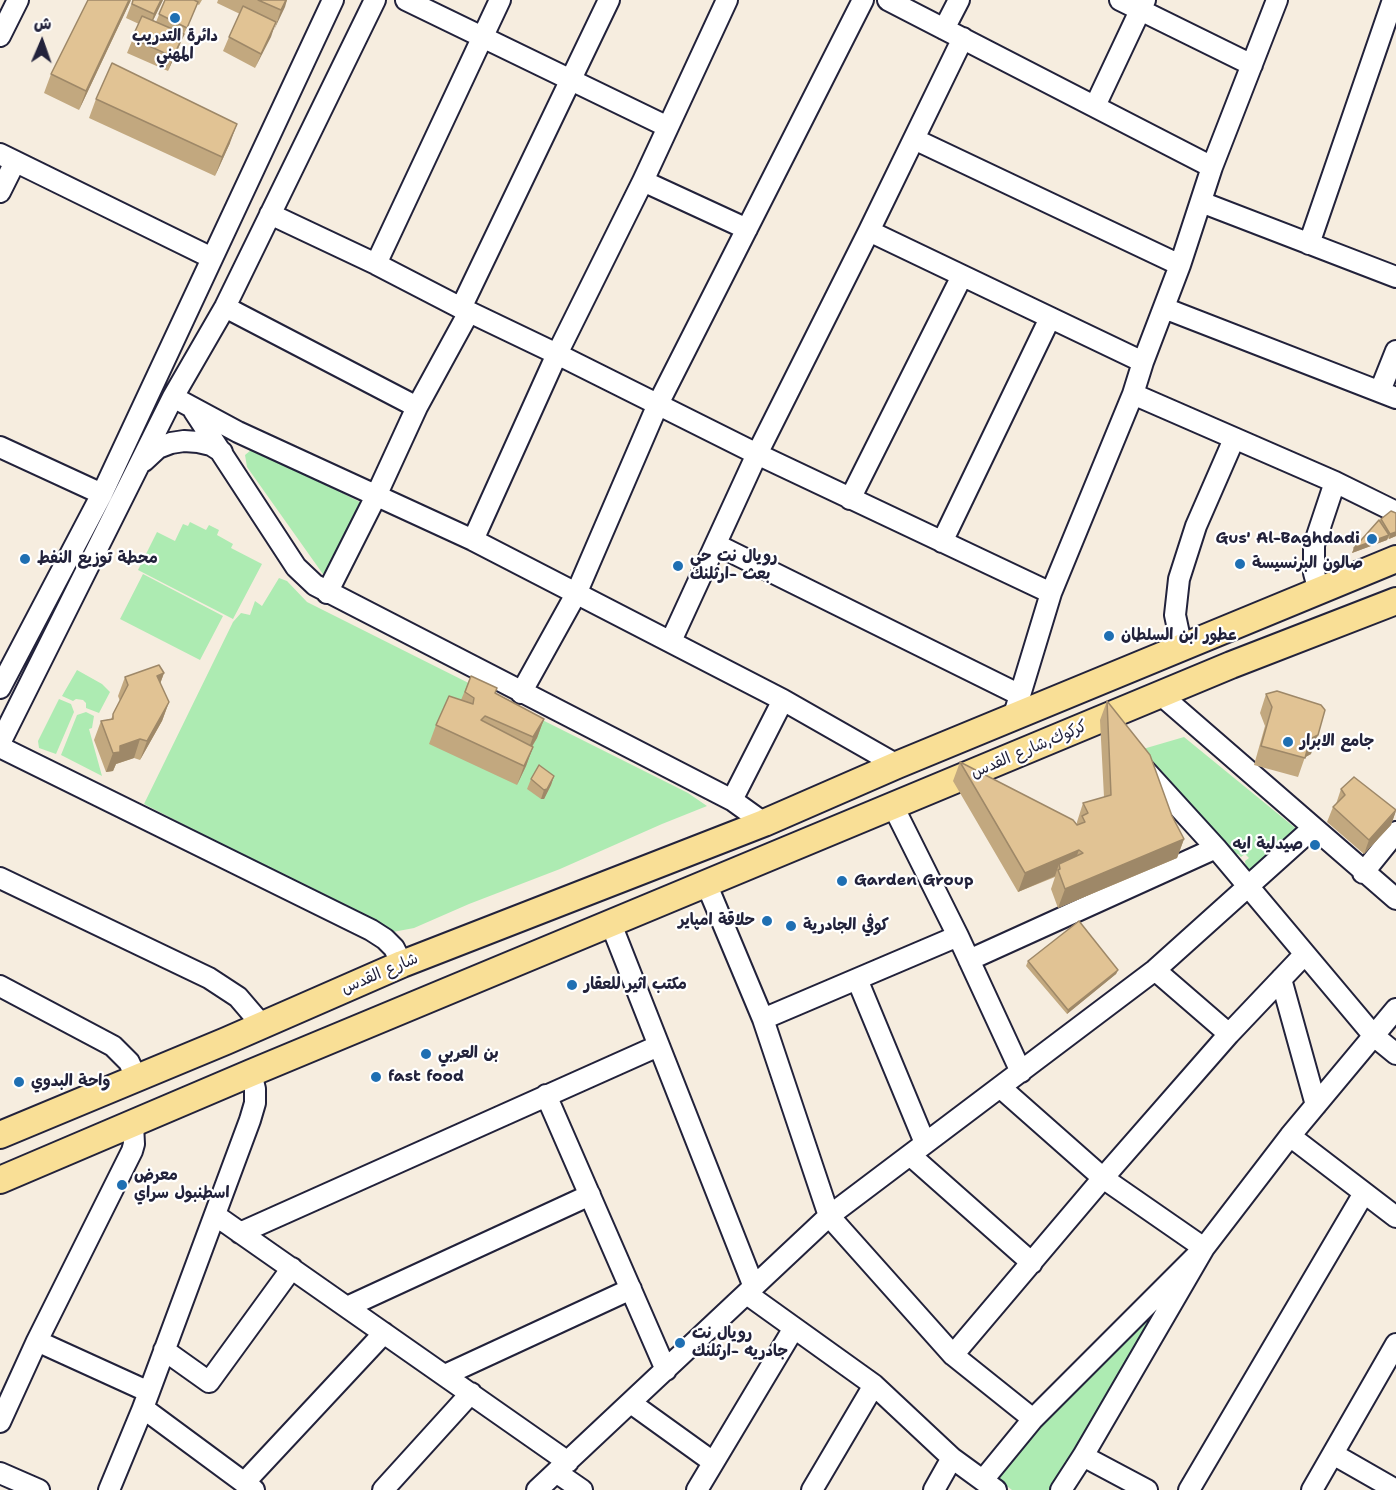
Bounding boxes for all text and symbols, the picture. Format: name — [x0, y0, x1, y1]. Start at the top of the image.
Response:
marker: دائرة التدريب المهني — [168, 11, 182, 25]
north arrow — [12, 12, 72, 72]
text: ش — [33, 13, 52, 34]
place label: دائرة التدريب المهني — [132, 27, 218, 65]
place label: Gus' Al-Baghdadi — [1215, 529, 1360, 549]
marker: Gus' Al-Baghdadi — [1365, 532, 1379, 546]
place label: رويال نت حي بعث -ارثلنك — [690, 547, 777, 585]
place label: محطة توزيع النفط — [37, 549, 158, 569]
marker: محطة توزيع النفط — [18, 552, 32, 566]
place label: صالون البرنسيسة — [1252, 554, 1363, 574]
marker: صالون البرنسيسة — [1233, 557, 1247, 571]
marker: رويال نت حي بعث -ارثلنك — [671, 559, 685, 573]
place label: عطور ابن السلطان — [1121, 626, 1238, 646]
marker: عطور ابن السلطان — [1102, 629, 1116, 643]
street label: كركوك,شارع القدس — [968, 717, 1090, 783]
place label: جامع الابرار — [1300, 732, 1374, 752]
marker: جامع الابرار — [1281, 735, 1295, 749]
place label: صیدلیة ایە — [1233, 835, 1303, 855]
marker: صیدلیة ایە — [1308, 838, 1322, 852]
place label: Garden Group — [854, 871, 973, 891]
marker: Garden Group — [835, 874, 849, 888]
place label: حلاقة امپاير — [678, 911, 755, 931]
marker: حلاقة امپاير — [760, 914, 774, 928]
place label: كوفي الجادرية — [803, 916, 889, 936]
marker: كوفي الجادرية — [784, 919, 798, 933]
street label: شارع القدس — [339, 949, 421, 999]
place label: مكتب اثير للعقار — [584, 975, 687, 995]
marker: مكتب اثير للعقار — [565, 978, 579, 992]
place label: بن العربي — [438, 1044, 499, 1064]
marker: بن العربي — [419, 1047, 433, 1061]
place label: fast food — [388, 1067, 464, 1087]
marker: fast food — [369, 1070, 383, 1084]
place label: واحة البدوي — [31, 1072, 111, 1092]
marker: واحة البدوي — [12, 1075, 26, 1089]
place label: معرض اسطنبول سراي — [134, 1166, 229, 1204]
marker: معرض اسطنبول سراي — [115, 1178, 129, 1192]
place label: رويال نت جادريه -ارثلنك — [692, 1324, 788, 1362]
marker: رويال نت جادريه -ارثلنك — [673, 1336, 687, 1350]

